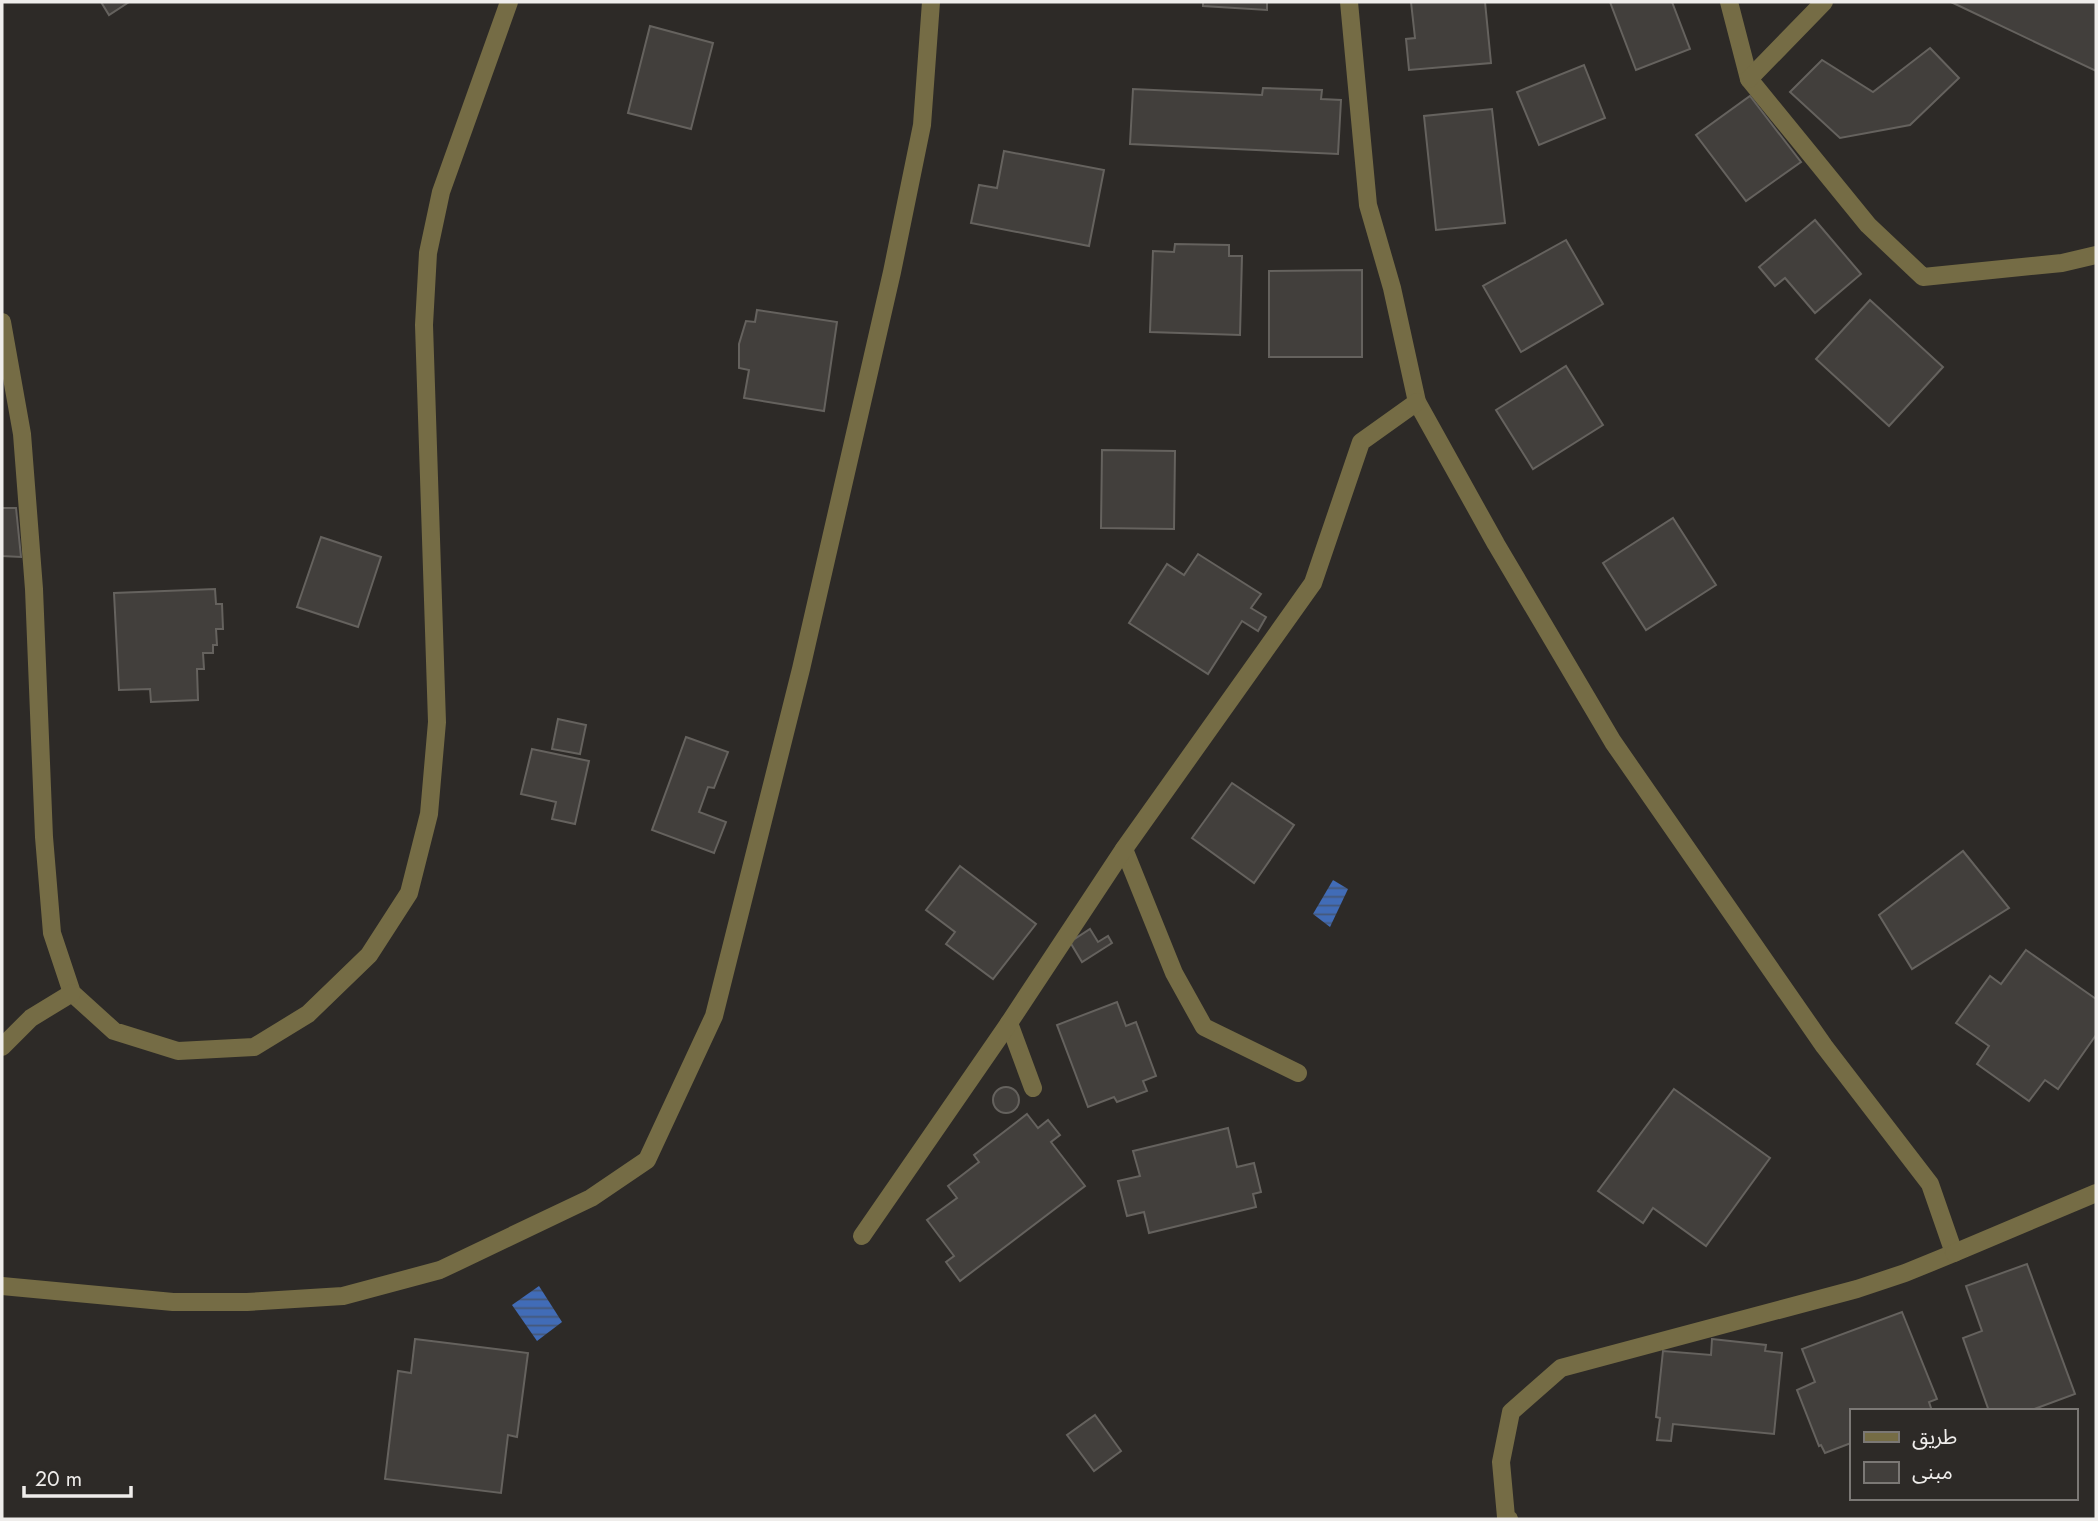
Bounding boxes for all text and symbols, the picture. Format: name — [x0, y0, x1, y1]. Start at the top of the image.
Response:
legend — [1850, 1409, 2077, 1500]
text: طريق — [1912, 1422, 1957, 1452]
scale bar — [24, 1454, 131, 1498]
text: مبنى — [1912, 1457, 1953, 1487]
text: 20 m — [35, 1464, 82, 1494]

